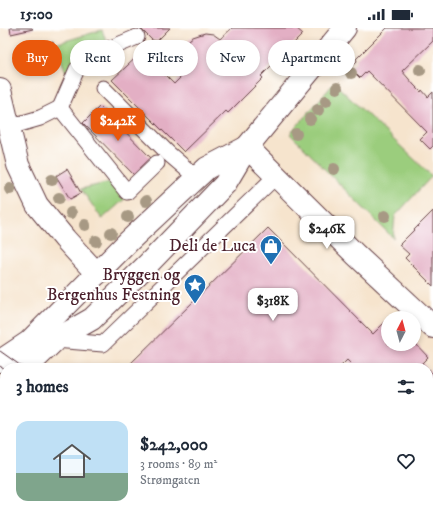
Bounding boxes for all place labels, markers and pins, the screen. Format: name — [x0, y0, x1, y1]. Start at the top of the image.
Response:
pin: $242K — [90, 108, 146, 142]
pin: $246K — [299, 216, 355, 250]
shop icon: Deli de Luca — [258, 233, 284, 266]
place label: Deli de Luca — [169, 235, 257, 257]
place label: Bryggen og Bergenhus Festning — [47, 264, 181, 306]
place icon: Bryggen og Bergenhus Festning — [182, 272, 208, 305]
pin: $318K — [245, 288, 301, 322]

